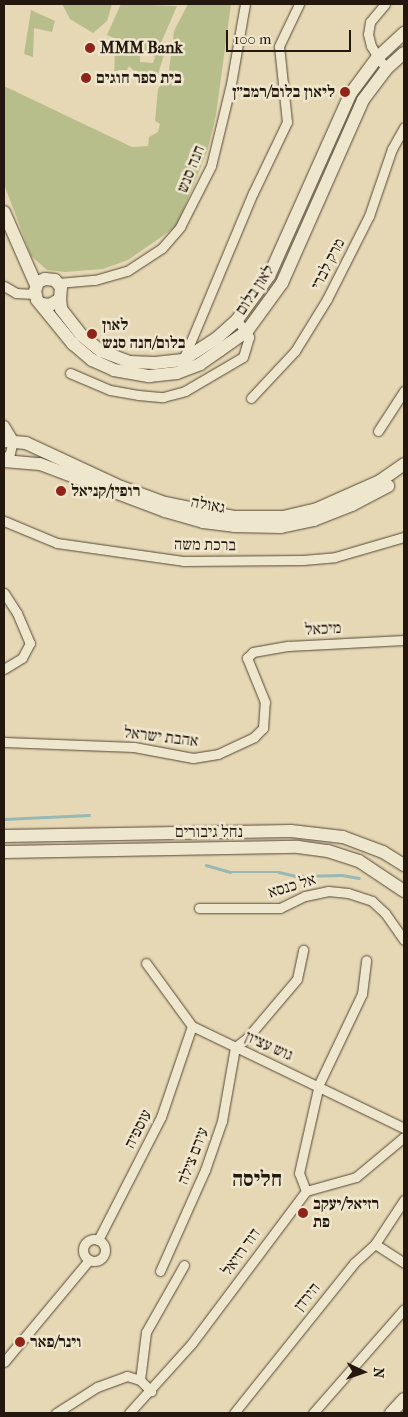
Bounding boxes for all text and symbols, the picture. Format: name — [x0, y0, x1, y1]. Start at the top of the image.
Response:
scale bar — [228, 20, 353, 52]
text: 100 m — [234, 30, 272, 48]
place label: MMM Bank — [100, 38, 183, 58]
marker: MMM Bank — [84, 42, 96, 54]
place label: בית ספר חוגים — [96, 68, 182, 88]
marker: בית ספר חוגים — [80, 72, 92, 84]
place label: ליאון בלום/רמב״ן — [232, 82, 335, 102]
marker: ליאון בלום/רמב״ן — [339, 86, 351, 98]
street label: חנה סנש — [173, 143, 209, 195]
street label: מרק לברי — [307, 235, 349, 293]
street label: לאון בלום — [231, 261, 279, 319]
place label: לאון בלום/חנה סנש — [102, 315, 185, 353]
marker: לאון בלום/חנה סנש — [86, 328, 98, 340]
place label: רופין/קניאל — [71, 481, 141, 501]
marker: רופין/קניאל — [55, 485, 67, 497]
street label: גאולה — [189, 492, 227, 518]
street label: ברכת משה — [174, 535, 236, 555]
street label: מיכאל — [304, 618, 342, 640]
street label: אהבת ישראל — [122, 723, 200, 751]
street label: נחל גיבורים — [175, 822, 243, 842]
street label: אל כנסא — [266, 870, 318, 902]
street label: גוש עציון — [242, 1027, 296, 1065]
street label: עוספיה — [120, 1106, 156, 1152]
street label: עירם צילה — [173, 1125, 213, 1187]
district label: חליסה — [232, 1166, 282, 1192]
place label: רזיאל/יעקב פת — [313, 1194, 379, 1232]
marker: רזיאל/יעקב פת — [297, 1207, 309, 1219]
street label: דוד רזיאל — [217, 1224, 265, 1280]
street label: הירדן — [290, 1279, 324, 1315]
place label: וינר/פאר — [30, 1332, 81, 1352]
marker: וינר/פאר — [14, 1336, 26, 1348]
north arrow — [338, 1347, 388, 1397]
text: N — [370, 1367, 387, 1379]

